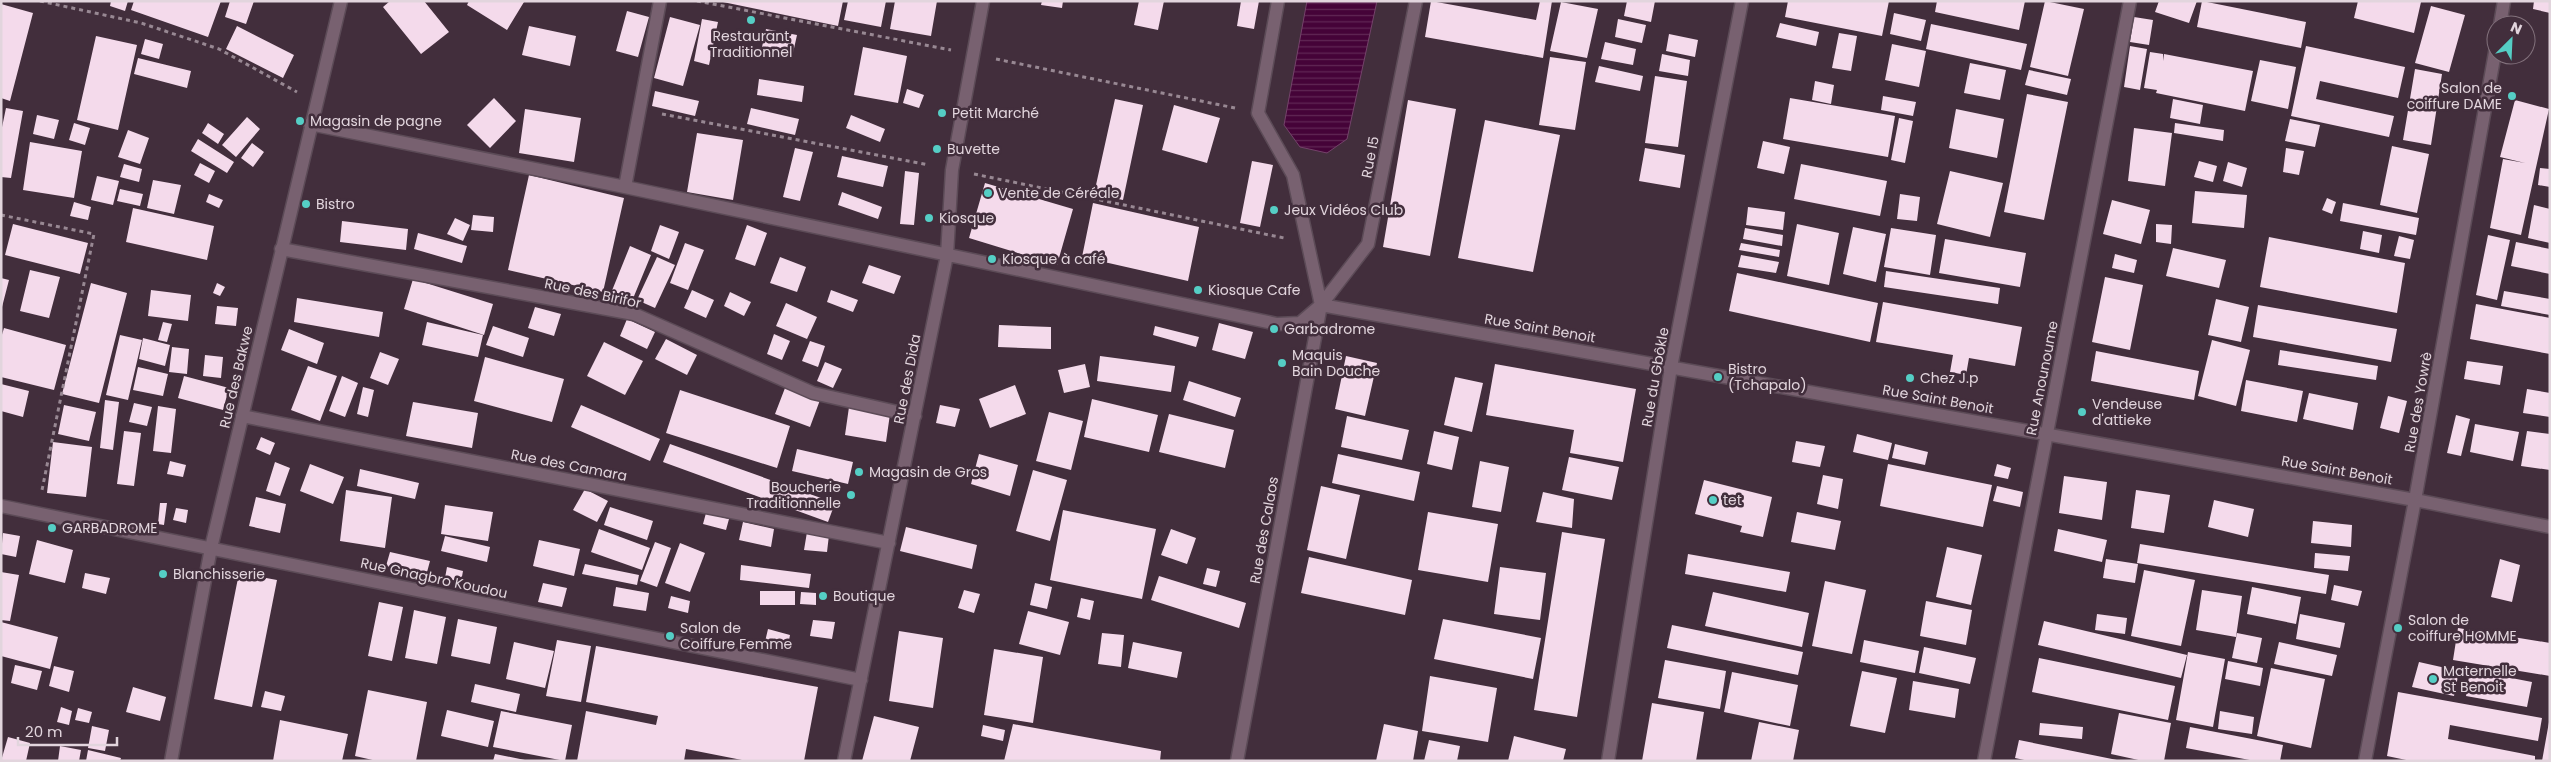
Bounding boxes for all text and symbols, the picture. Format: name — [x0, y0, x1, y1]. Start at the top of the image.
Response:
marker: Restaurant Traditionnel — [745, 14, 757, 26]
north arrow — [2486, 15, 2536, 65]
text: N — [2507, 17, 2525, 39]
place label: Restaurant Traditionnel — [710, 26, 792, 62]
place label: Salon de coiffure DAME — [2407, 78, 2502, 114]
marker: Salon de coiffure DAME — [2506, 90, 2518, 102]
place label: Petit Marché — [952, 103, 1039, 123]
marker: Petit Marché — [936, 107, 948, 119]
place label: Magasin de pagne — [310, 111, 442, 131]
marker: Magasin de pagne — [294, 115, 306, 127]
street label: Rue I5 — [1356, 134, 1384, 180]
place label: Buvette — [947, 139, 1000, 159]
marker: Buvette — [931, 143, 943, 155]
place label: Vente de Céréale — [998, 183, 1120, 203]
marker: Vente de Céréale — [982, 187, 994, 199]
place label: Bistro — [316, 194, 355, 214]
marker: Bistro — [300, 198, 312, 210]
place label: Jeux Vidéos Club — [1284, 200, 1403, 220]
marker: Jeux Vidéos Club — [1268, 204, 1280, 216]
place label: Kiosque — [939, 208, 995, 228]
marker: Kiosque — [923, 212, 935, 224]
place label: Kiosque à café — [1002, 249, 1106, 269]
marker: Kiosque à café — [986, 253, 998, 265]
street label: Rue des Birifor — [543, 273, 643, 313]
place label: Kiosque Cafe — [1208, 280, 1301, 300]
marker: Kiosque Cafe — [1192, 284, 1204, 296]
street label: Rue Saint Benoit — [1483, 308, 1597, 348]
place label: Garbadrome — [1284, 319, 1376, 339]
street label: Rue Anounoume — [2021, 319, 2063, 437]
marker: Garbadrome — [1268, 323, 1280, 335]
street label: Rue des Bakwe — [215, 324, 258, 430]
street label: Rue du Gbôkle — [1636, 325, 1674, 428]
street label: Rue des Dida — [888, 332, 926, 426]
place label: Maquis Bain Douche — [1292, 345, 1380, 381]
street label: Rue des Yowrè — [2399, 350, 2437, 454]
marker: Maquis Bain Douche — [1276, 357, 1288, 369]
place label: Bistro (Tchapalo) — [1728, 359, 1807, 395]
place label: Chez J.p — [1920, 368, 1978, 388]
marker: Bistro (Tchapalo) — [1712, 371, 1724, 383]
marker: Chez J.p — [1904, 372, 1916, 384]
street label: Rue Saint Benoit — [1881, 379, 1995, 419]
place label: Vendeuse d'attieke — [2092, 394, 2163, 430]
marker: Vendeuse d'attieke — [2076, 406, 2088, 418]
street label: Rue des Camara — [509, 444, 629, 486]
street label: Rue Saint Benoit — [2280, 450, 2394, 490]
place label: Magasin de Gros — [869, 462, 987, 482]
marker: Magasin de Gros — [853, 466, 865, 478]
street label: Rue des Calaos — [1245, 475, 1283, 585]
place label: Boucherie Traditionnelle — [746, 477, 841, 513]
marker: Boucherie Traditionnelle — [845, 489, 857, 501]
place label: tet — [1723, 490, 1742, 510]
marker: tet — [1707, 494, 1719, 506]
place label: GARBADROME — [62, 518, 158, 538]
marker: GARBADROME — [46, 522, 58, 534]
street label: Rue Gnagbro Koudou — [359, 553, 509, 603]
place label: Blanchisserie — [173, 564, 265, 584]
marker: Blanchisserie — [157, 568, 169, 580]
place label: Boutique — [833, 586, 895, 606]
marker: Boutique — [817, 590, 829, 602]
place label: Salon de coiffure HOMME — [2408, 610, 2517, 646]
place label: Salon de Coiffure Femme — [680, 618, 793, 654]
marker: Salon de coiffure HOMME — [2392, 622, 2404, 634]
marker: Salon de Coiffure Femme — [664, 630, 676, 642]
place label: Maternelle St Benoit — [2443, 661, 2517, 697]
marker: Maternelle St Benoit — [2427, 673, 2439, 685]
scale bar — [18, 714, 116, 746]
text: 20 m — [25, 721, 63, 742]

